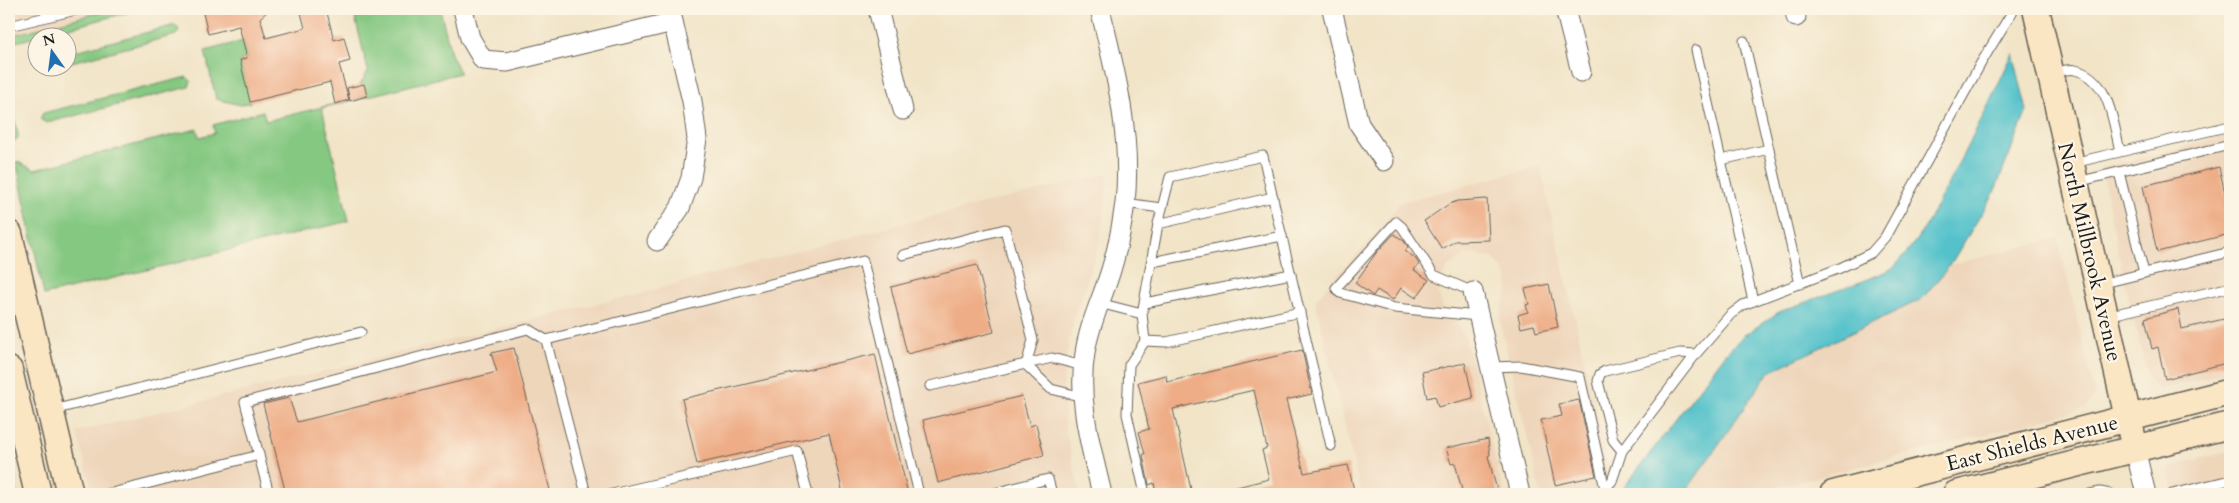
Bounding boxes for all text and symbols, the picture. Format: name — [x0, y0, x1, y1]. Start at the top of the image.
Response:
north arrow — [28, 28, 78, 78]
text: N — [41, 29, 57, 51]
street label: North Millbrook Avenue — [2050, 140, 2129, 364]
street label: East Shields Avenue — [1943, 408, 2121, 479]

